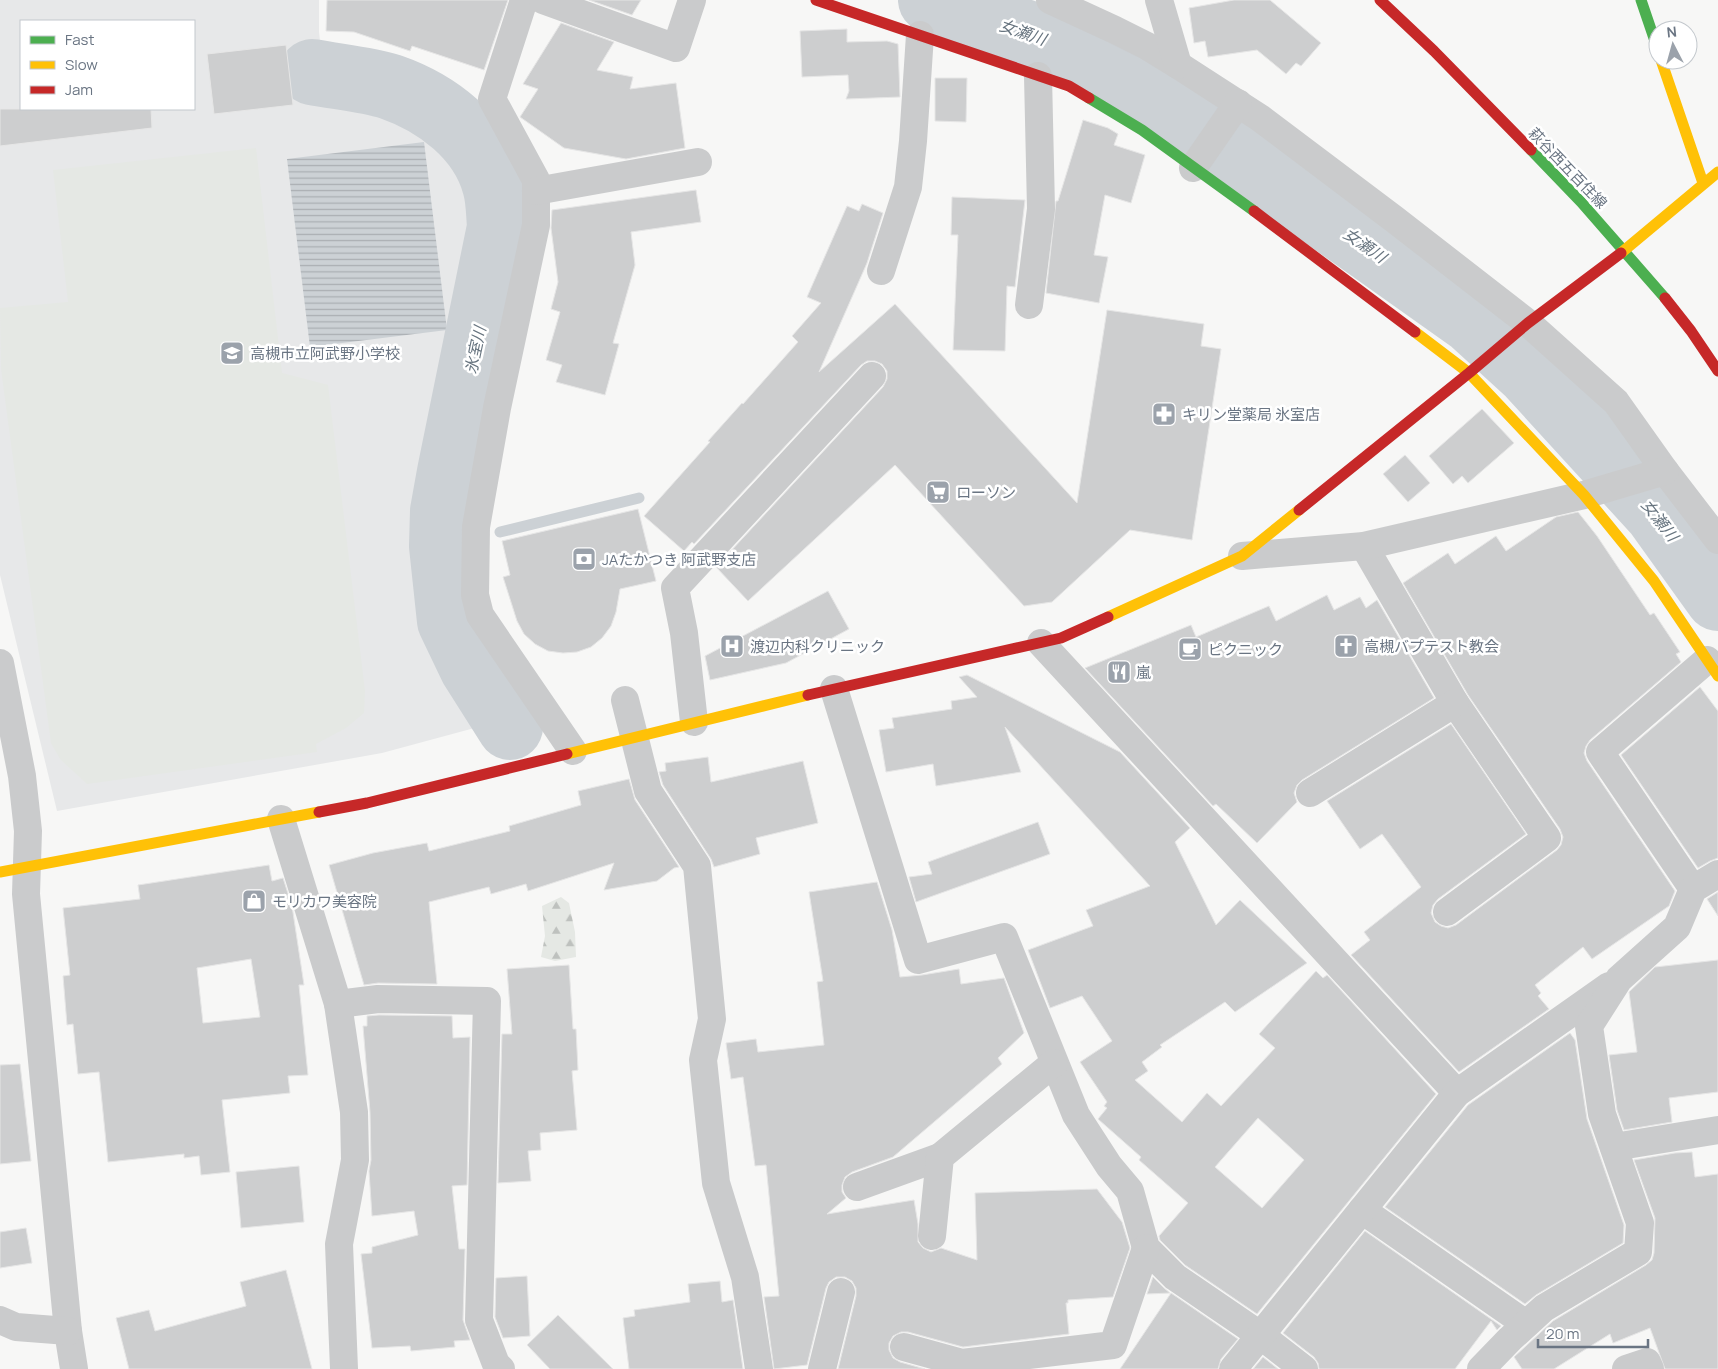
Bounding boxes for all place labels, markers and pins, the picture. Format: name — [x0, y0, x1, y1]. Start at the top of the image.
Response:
school or university icon: 高槻市立阿武野小学校 — [219, 340, 245, 366]
place label: 高槻市立阿武野小学校 — [250, 343, 400, 364]
pharmacy icon: キリン堂薬局 氷室店 — [1151, 401, 1177, 427]
place label: キリン堂薬局 氷室店 — [1182, 404, 1320, 425]
supermarket icon: ローソン — [925, 479, 951, 505]
place label: ローソン — [956, 482, 1016, 503]
bank icon: JAたかつき 阿武野支店 — [571, 546, 597, 572]
place label: JAたかつき 阿武野支店 — [602, 549, 756, 570]
hospital icon: 渡辺内科クリニック — [719, 633, 745, 659]
church icon: 高槻バプテスト教会 — [1333, 633, 1359, 659]
place label: 渡辺内科クリニック — [750, 636, 885, 657]
cafe icon: ピクニック — [1177, 636, 1203, 662]
place label: 高槻バプテスト教会 — [1364, 636, 1499, 657]
place label: ピクニック — [1208, 639, 1283, 660]
restaurant icon: 嵐 — [1106, 659, 1132, 685]
place label: 嵐 — [1136, 662, 1151, 683]
shop icon: モリカワ美容院 — [241, 888, 267, 914]
place label: モリカワ美容院 — [272, 891, 377, 912]

